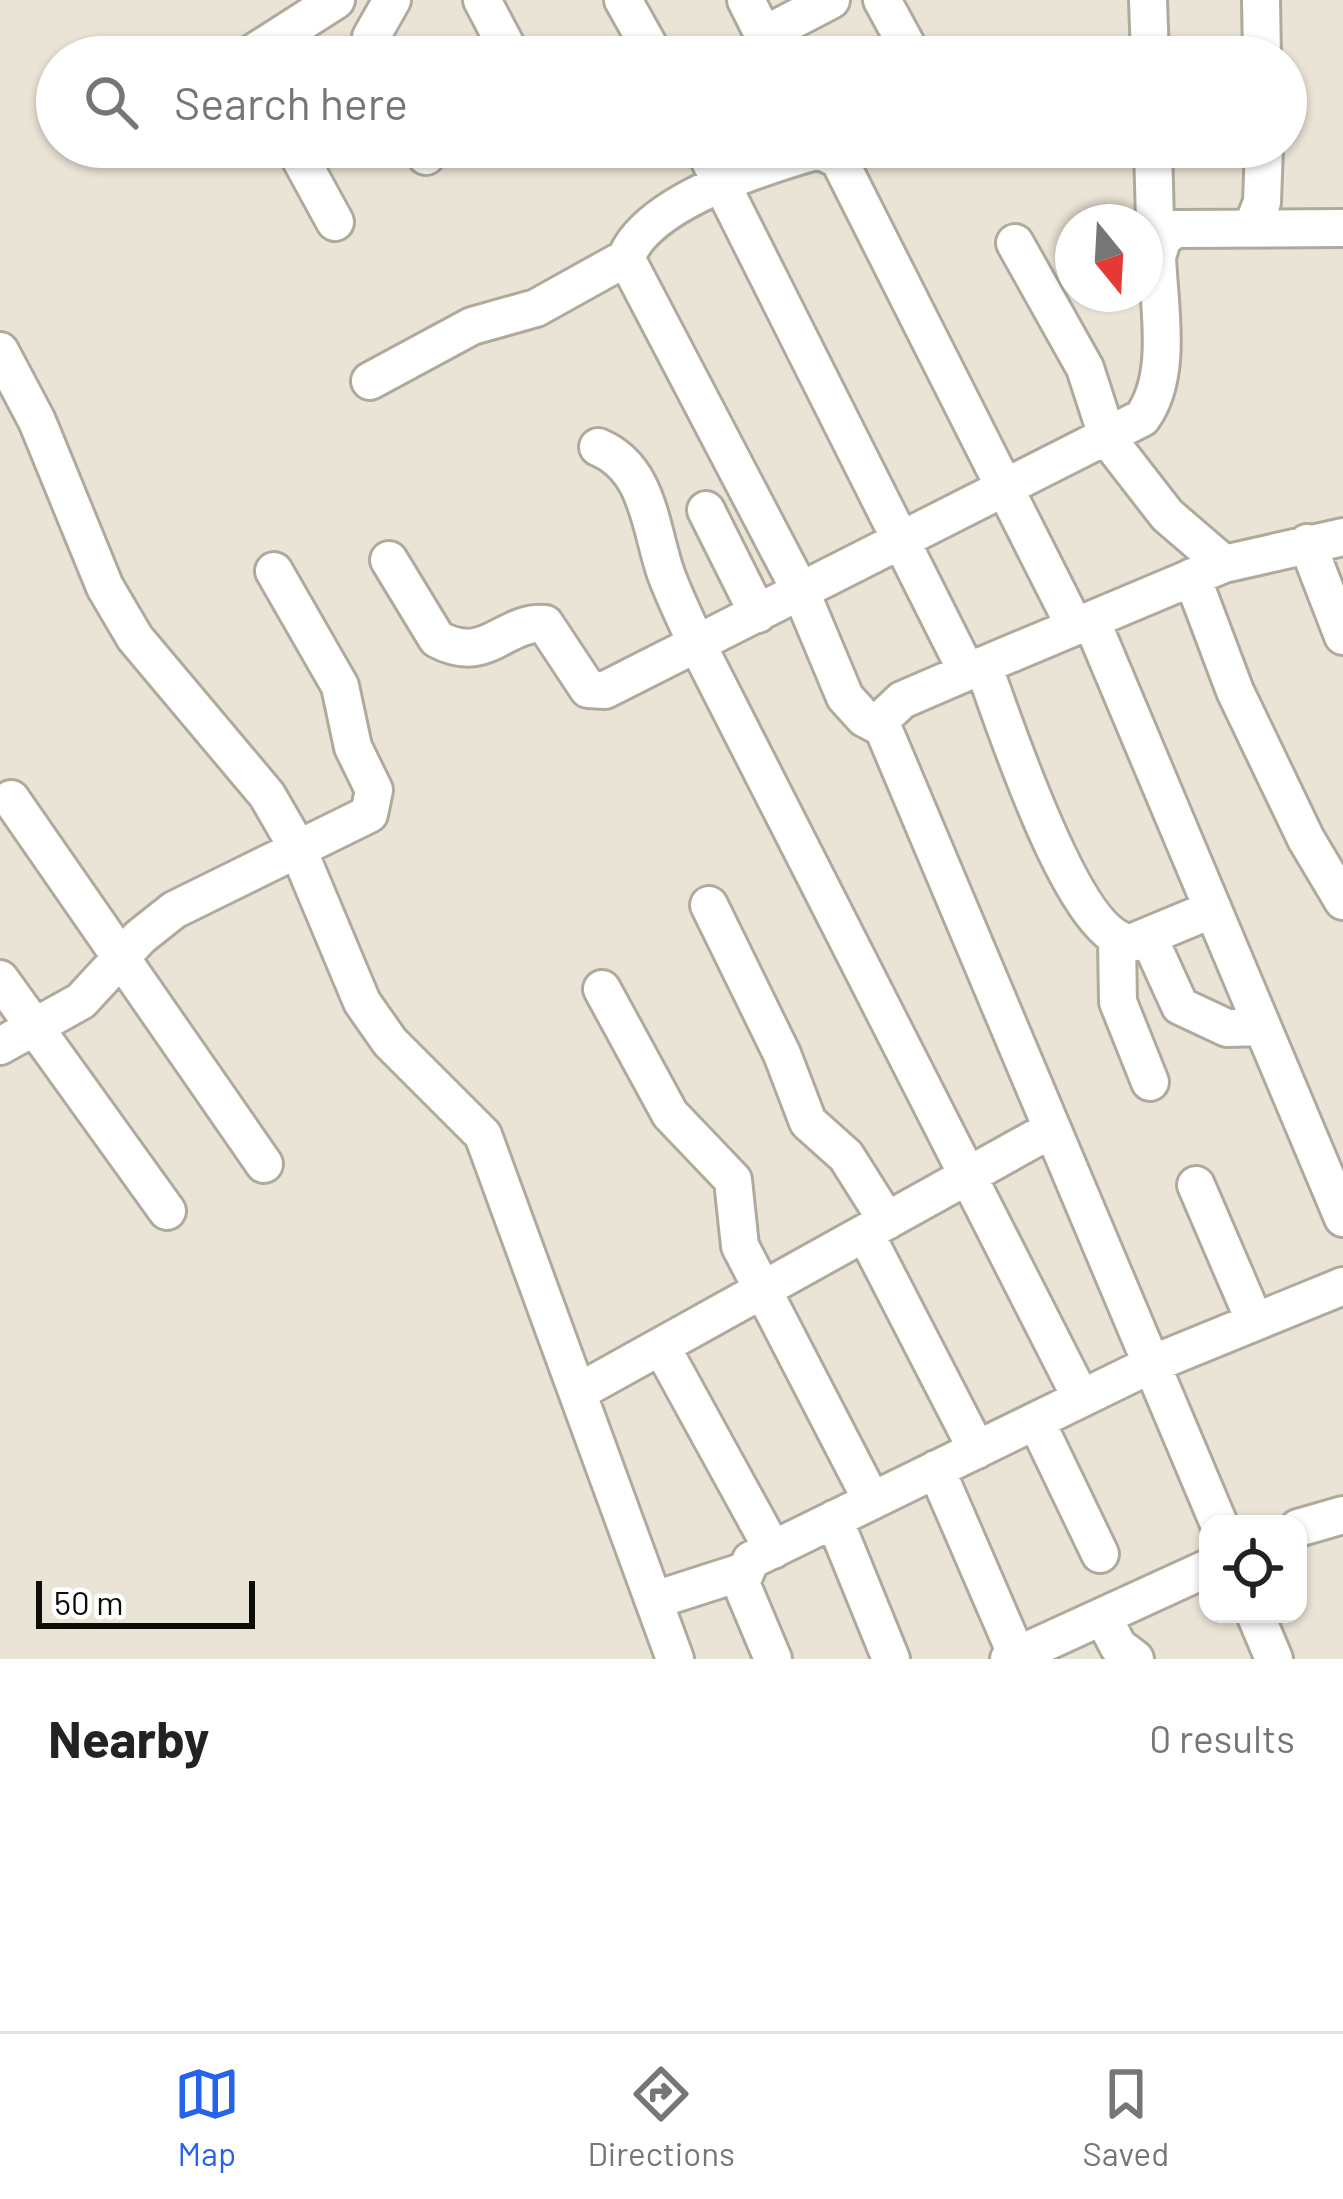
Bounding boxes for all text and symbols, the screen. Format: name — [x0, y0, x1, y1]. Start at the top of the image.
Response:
search box — [36, 36, 1307, 168]
icon: search — [78, 69, 144, 135]
text: Search here — [174, 75, 408, 129]
north arrow — [1055, 204, 1163, 312]
map controls — [1199, 1515, 1307, 1623]
button: locate — [1199, 1515, 1307, 1623]
scale bar — [36, 1575, 255, 1628]
text: 50 m — [54, 1582, 124, 1622]
text: Nearby — [48, 1707, 209, 1768]
text: 0 results — [1149, 1714, 1295, 1761]
tab: Map — [174, 2061, 240, 2173]
tab: Directions — [587, 2061, 735, 2173]
tab: Saved — [1083, 2061, 1169, 2173]

